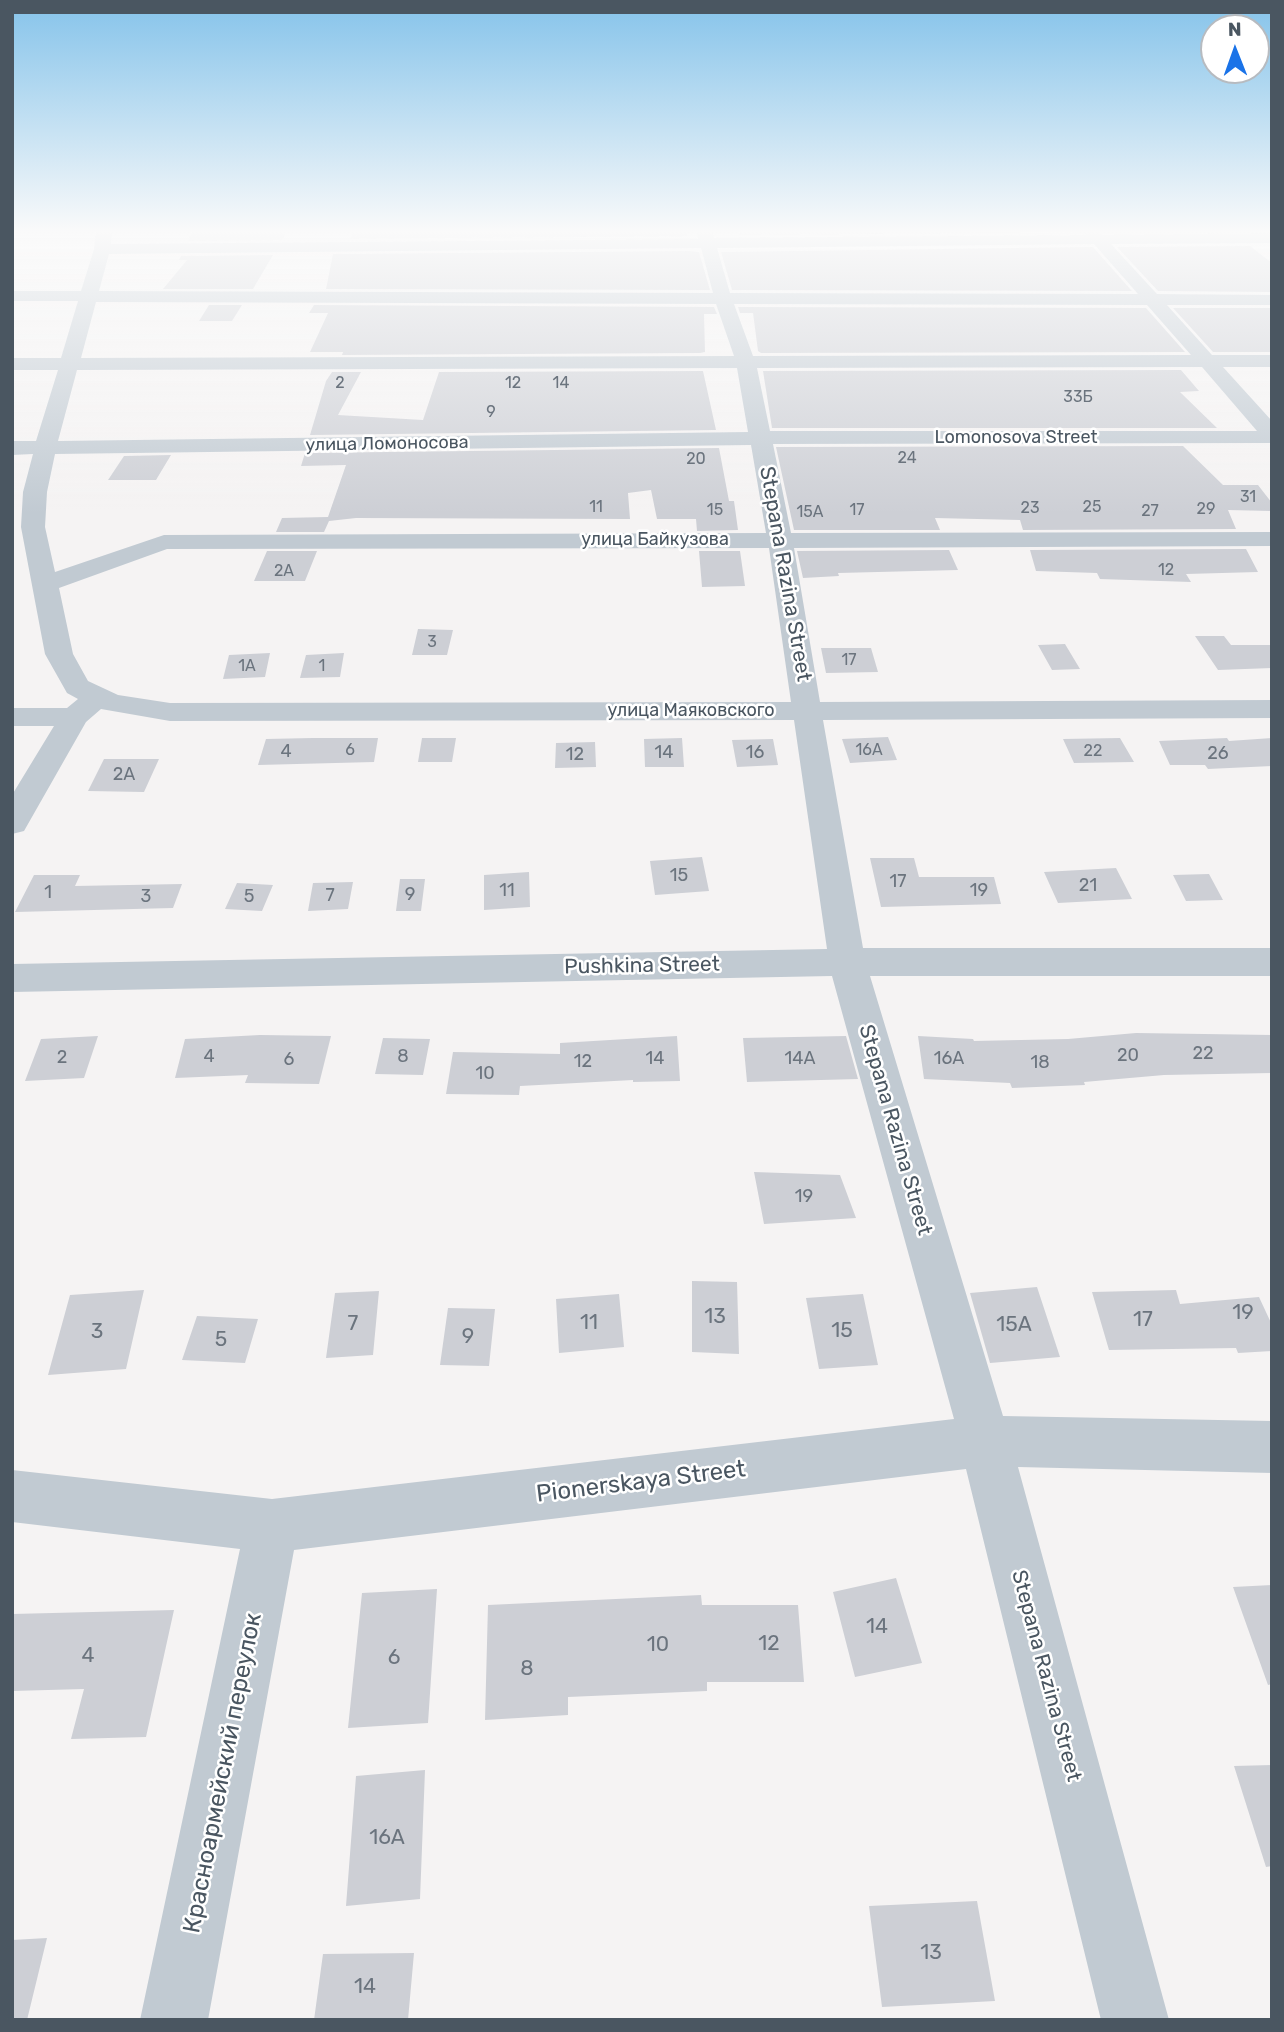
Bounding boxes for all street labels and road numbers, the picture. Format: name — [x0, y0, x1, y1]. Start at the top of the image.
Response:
street label: Lomonosova Street — [934, 427, 1098, 449]
street label: улица Ломоносова — [305, 432, 469, 456]
street label: Stepana Razina Street — [754, 465, 816, 683]
street label: улица Байкузова — [581, 529, 729, 551]
street label: улица Маяковского — [607, 700, 775, 722]
street label: Pushkina Street — [564, 952, 720, 980]
street label: Stepana Razina Street — [853, 1022, 937, 1238]
street label: Pionerskaya Street — [535, 1455, 747, 1509]
street label: Stepana Razina Street — [1006, 1568, 1086, 1784]
street label: Красноармейский переулок — [178, 1610, 268, 1936]

